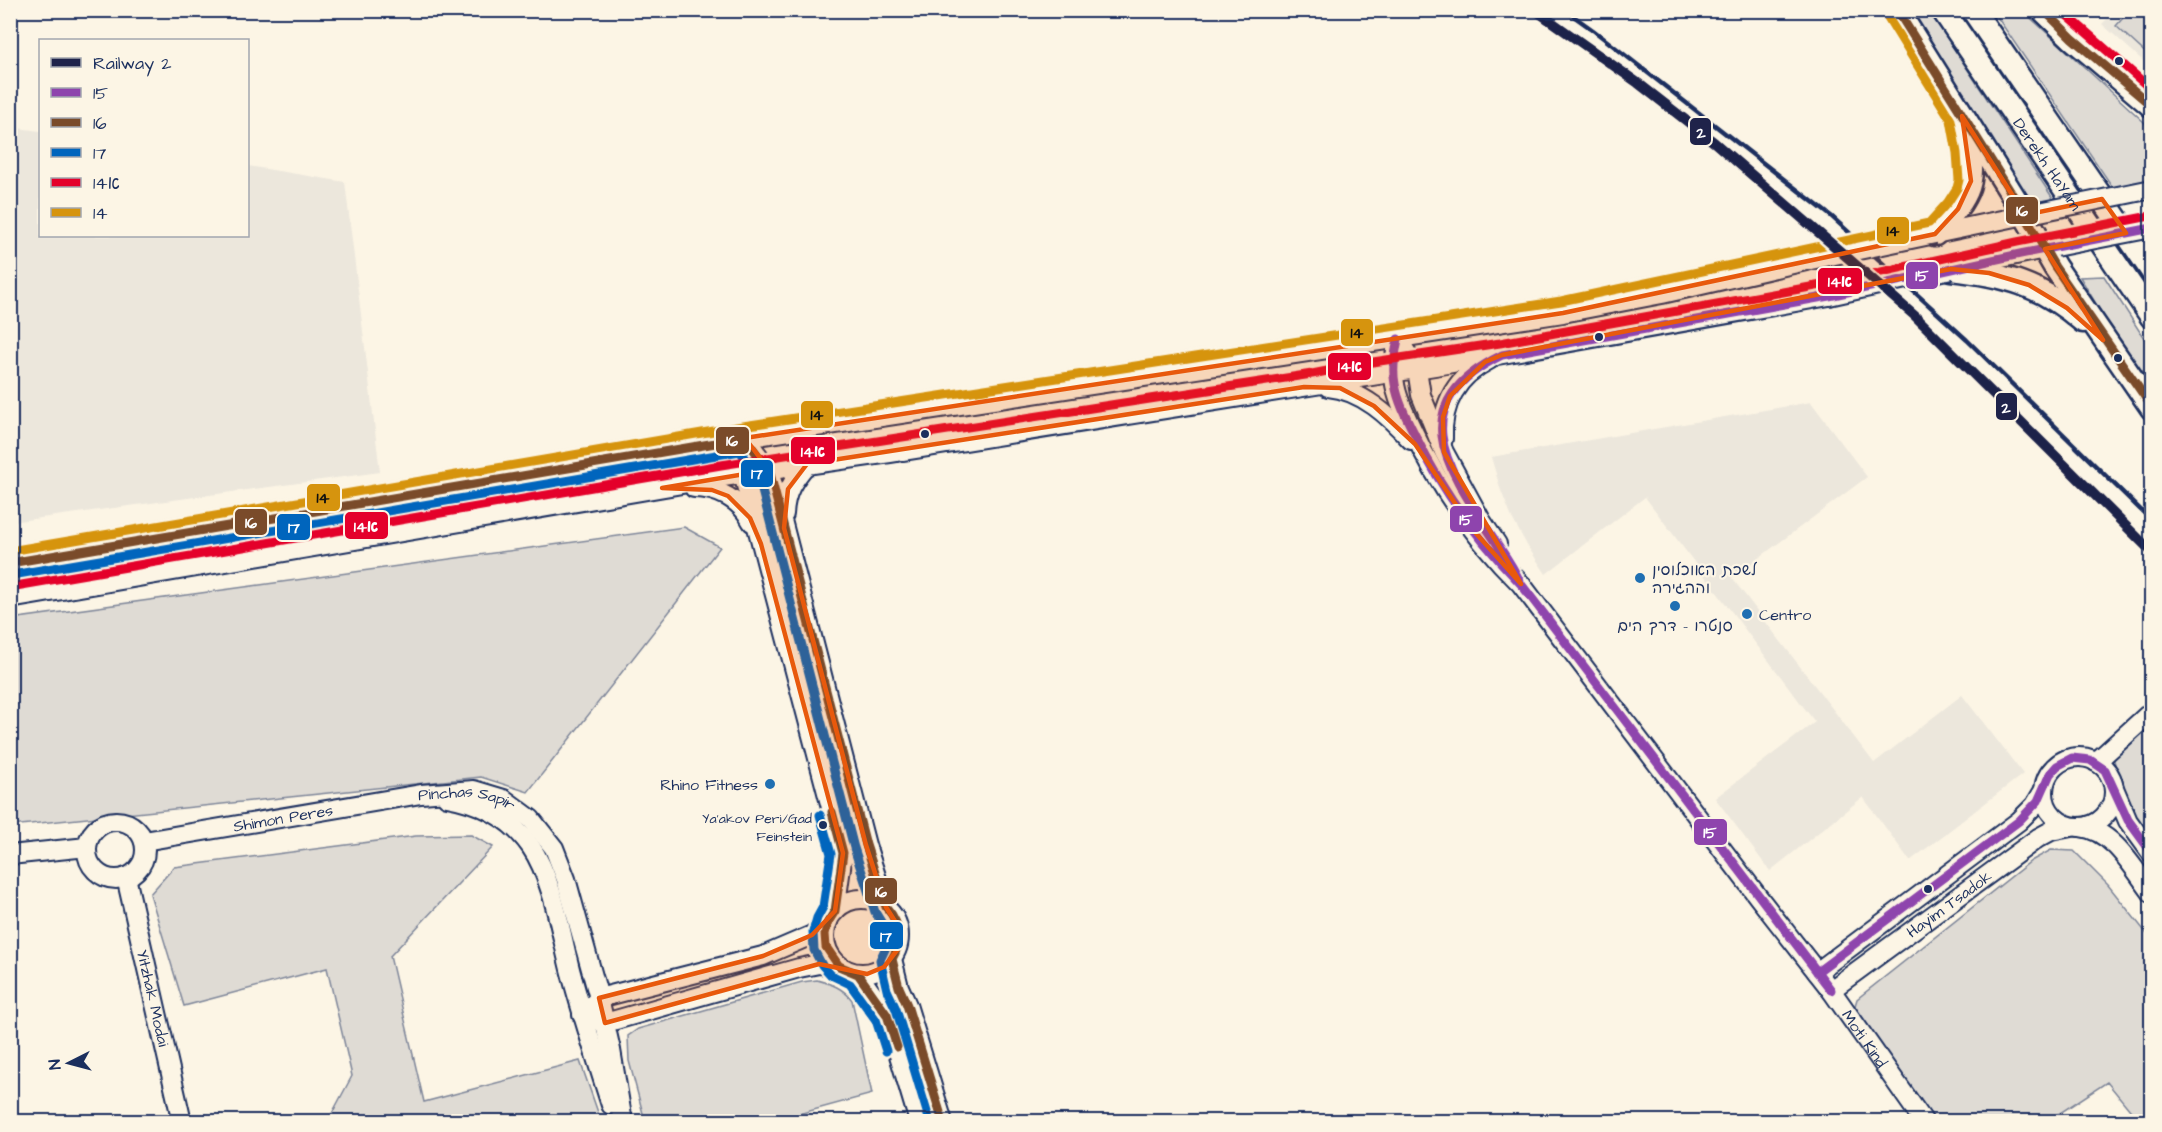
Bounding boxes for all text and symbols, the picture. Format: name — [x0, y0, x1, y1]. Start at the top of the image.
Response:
legend — [39, 39, 249, 237]
text: Railway 2 — [93, 51, 172, 77]
unlabelled marker — [2113, 55, 2125, 67]
text: 15 — [93, 81, 108, 106]
text: 16 — [93, 111, 107, 136]
street label: Derekh HaYam — [2007, 114, 2087, 215]
line badge: 2 — [1689, 117, 1712, 146]
text: 2 — [1695, 122, 1706, 144]
text: 17 — [93, 141, 106, 166]
text: 14א — [93, 171, 120, 196]
line badge: 16 — [2005, 196, 2039, 225]
text: 16 — [2016, 200, 2028, 222]
text: 14 — [93, 201, 108, 226]
line badge: 14 — [1876, 216, 1910, 245]
text: 14 — [1887, 220, 1900, 242]
line badge: 15 — [1905, 261, 1939, 290]
text: 15 — [1915, 265, 1929, 287]
line badge: 14א — [1817, 267, 1863, 295]
text: 14א — [1828, 271, 1852, 293]
line badge: 14 — [1340, 318, 1374, 347]
text: 14 — [1351, 322, 1364, 344]
unlabelled marker — [1593, 331, 1605, 343]
line badge: 14א — [1327, 352, 1372, 381]
unlabelled marker — [2112, 352, 2124, 364]
text: 14א — [1338, 356, 1362, 378]
line badge: 2 — [1995, 392, 2018, 421]
text: 2 — [2000, 397, 2011, 419]
line badge: 14 — [800, 400, 834, 429]
text: 14 — [811, 404, 824, 426]
line badge: 16 — [715, 426, 750, 455]
unlabelled marker — [919, 428, 931, 440]
text: 16 — [726, 430, 738, 452]
line badge: 14א — [790, 436, 836, 465]
text: 14א — [801, 441, 825, 463]
line badge: 17 — [740, 459, 774, 488]
text: 17 — [751, 463, 763, 485]
line badge: 14 — [306, 483, 341, 512]
text: 14 — [317, 487, 330, 509]
line badge: 15 — [1449, 505, 1483, 533]
line badge: 16 — [234, 508, 268, 536]
text: 15 — [1459, 509, 1473, 531]
line badge: 14א — [344, 511, 389, 540]
text: 16 — [245, 512, 257, 534]
line badge: 17 — [276, 513, 311, 541]
text: 14א — [354, 516, 378, 538]
text: 17 — [288, 517, 300, 539]
place label: לשכת האוכלוסין וההגירה — [1652, 559, 1758, 599]
marker: לשכת האוכלוסין וההגירה — [1633, 571, 1647, 585]
marker: סנטרו - דרך הים — [1668, 599, 1682, 613]
place label: Centro — [1759, 604, 1811, 626]
marker: Centro — [1740, 607, 1754, 621]
place label: סנטרו - דרך הים — [1617, 615, 1733, 637]
place label: Rhino Fitness — [660, 774, 758, 796]
marker: Rhino Fitness — [763, 777, 777, 791]
street label: Pinchas Sapir — [417, 780, 520, 816]
street label: Shimon Peres — [232, 799, 335, 838]
place label: Ya'akov Peri/Gad Feinstein — [702, 809, 812, 847]
line badge: 15 — [1693, 818, 1728, 846]
marker: Ya'akov Peri/Gad Feinstein — [817, 819, 829, 831]
text: 15 — [1703, 822, 1717, 844]
street label: Hayim Tsadok — [1902, 866, 1997, 943]
line badge: 16 — [864, 877, 898, 905]
text: 16 — [875, 881, 887, 903]
unlabelled marker — [1922, 883, 1934, 895]
line badge: 17 — [869, 921, 904, 950]
text: 17 — [880, 926, 892, 948]
street label: Yitzhak Modai — [131, 948, 174, 1049]
street label: Moti Kind — [1836, 1006, 1892, 1072]
north arrow — [39, 1033, 99, 1093]
text: N — [44, 1058, 67, 1071]

